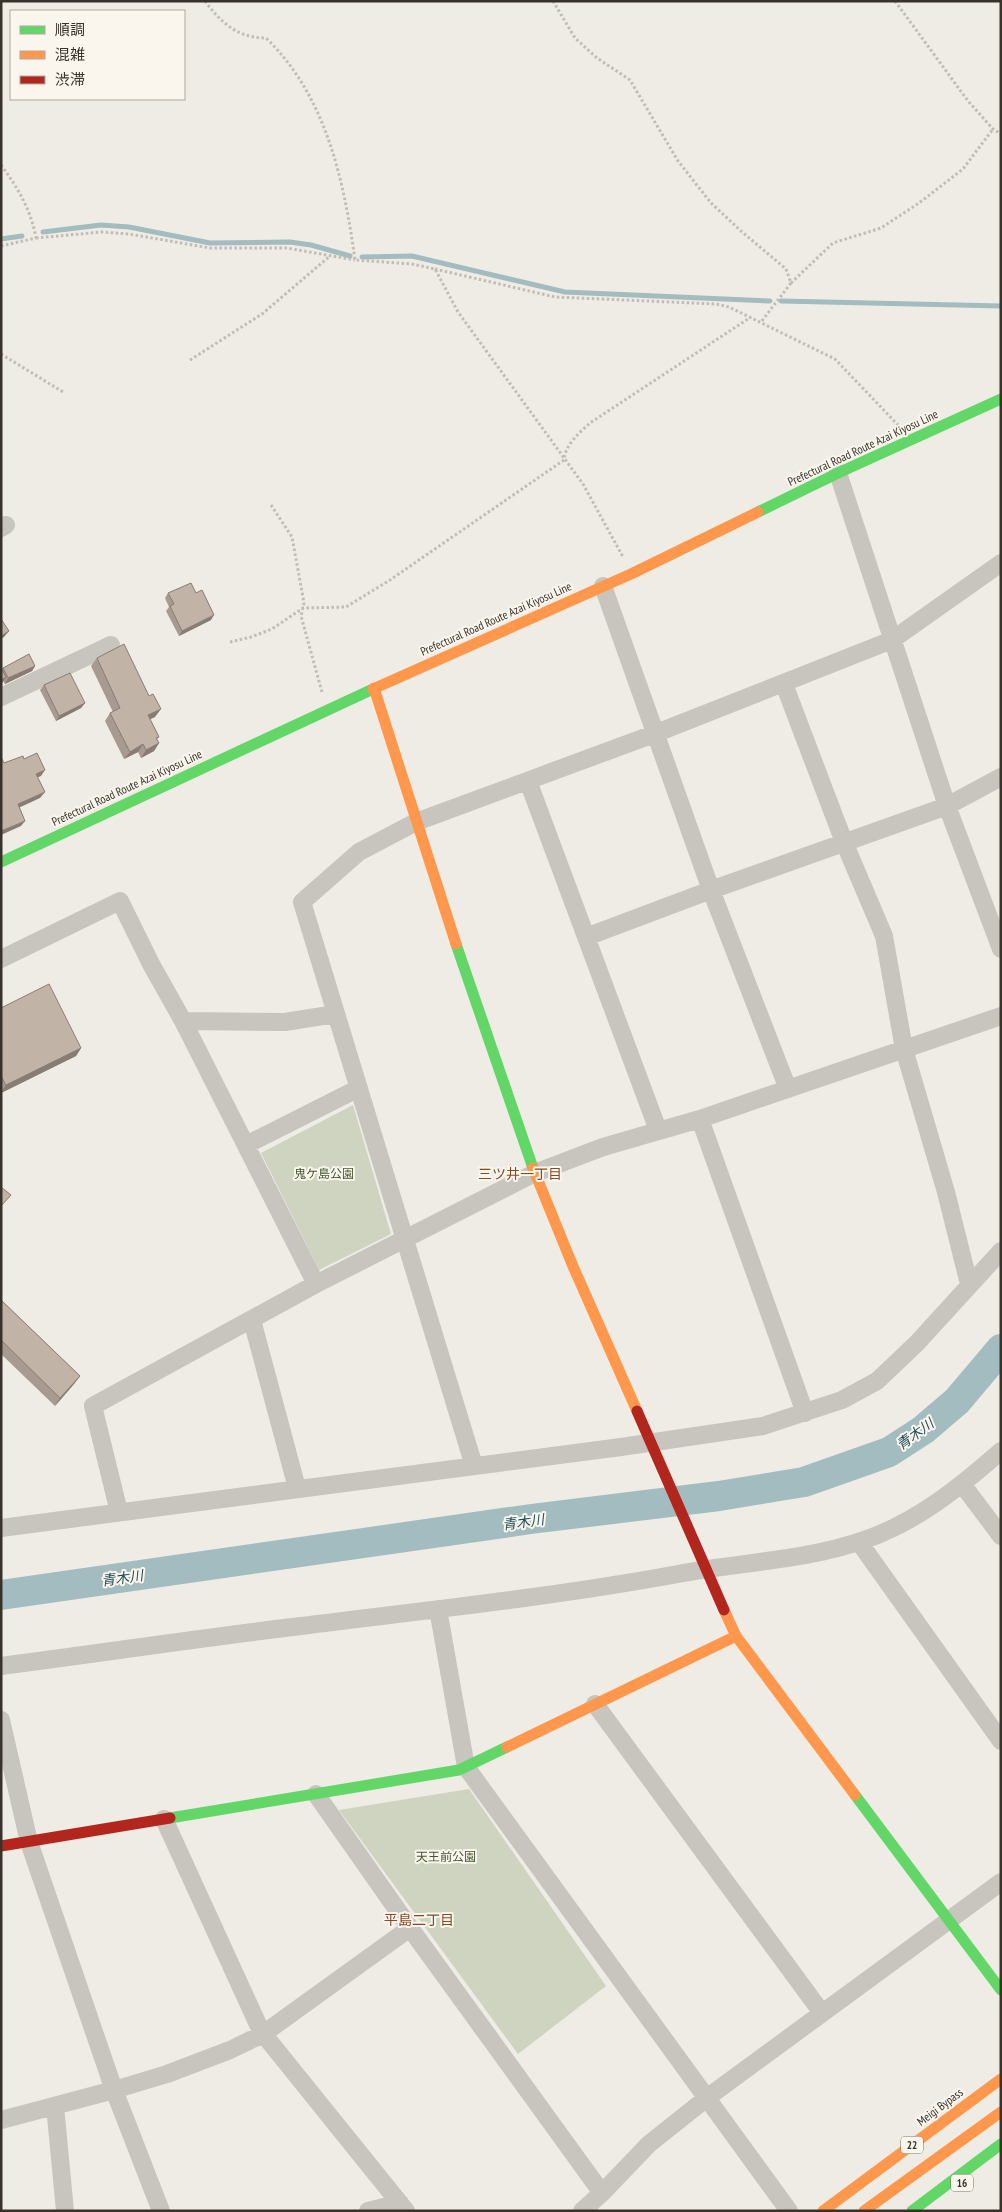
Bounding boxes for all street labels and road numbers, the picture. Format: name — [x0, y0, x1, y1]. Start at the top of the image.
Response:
street label: Prefectural Road Route Azai Kiyosu Line — [785, 406, 940, 489]
street label: Prefectural Road Route Azai Kiyosu Line — [418, 578, 574, 659]
street label: Prefectural Road Route Azai Kiyosu Line — [49, 746, 204, 829]
street label: Meigi Bypass — [914, 2084, 966, 2129]
road number: 22 — [901, 2136, 923, 2154]
road number: 16 — [951, 2174, 973, 2192]

